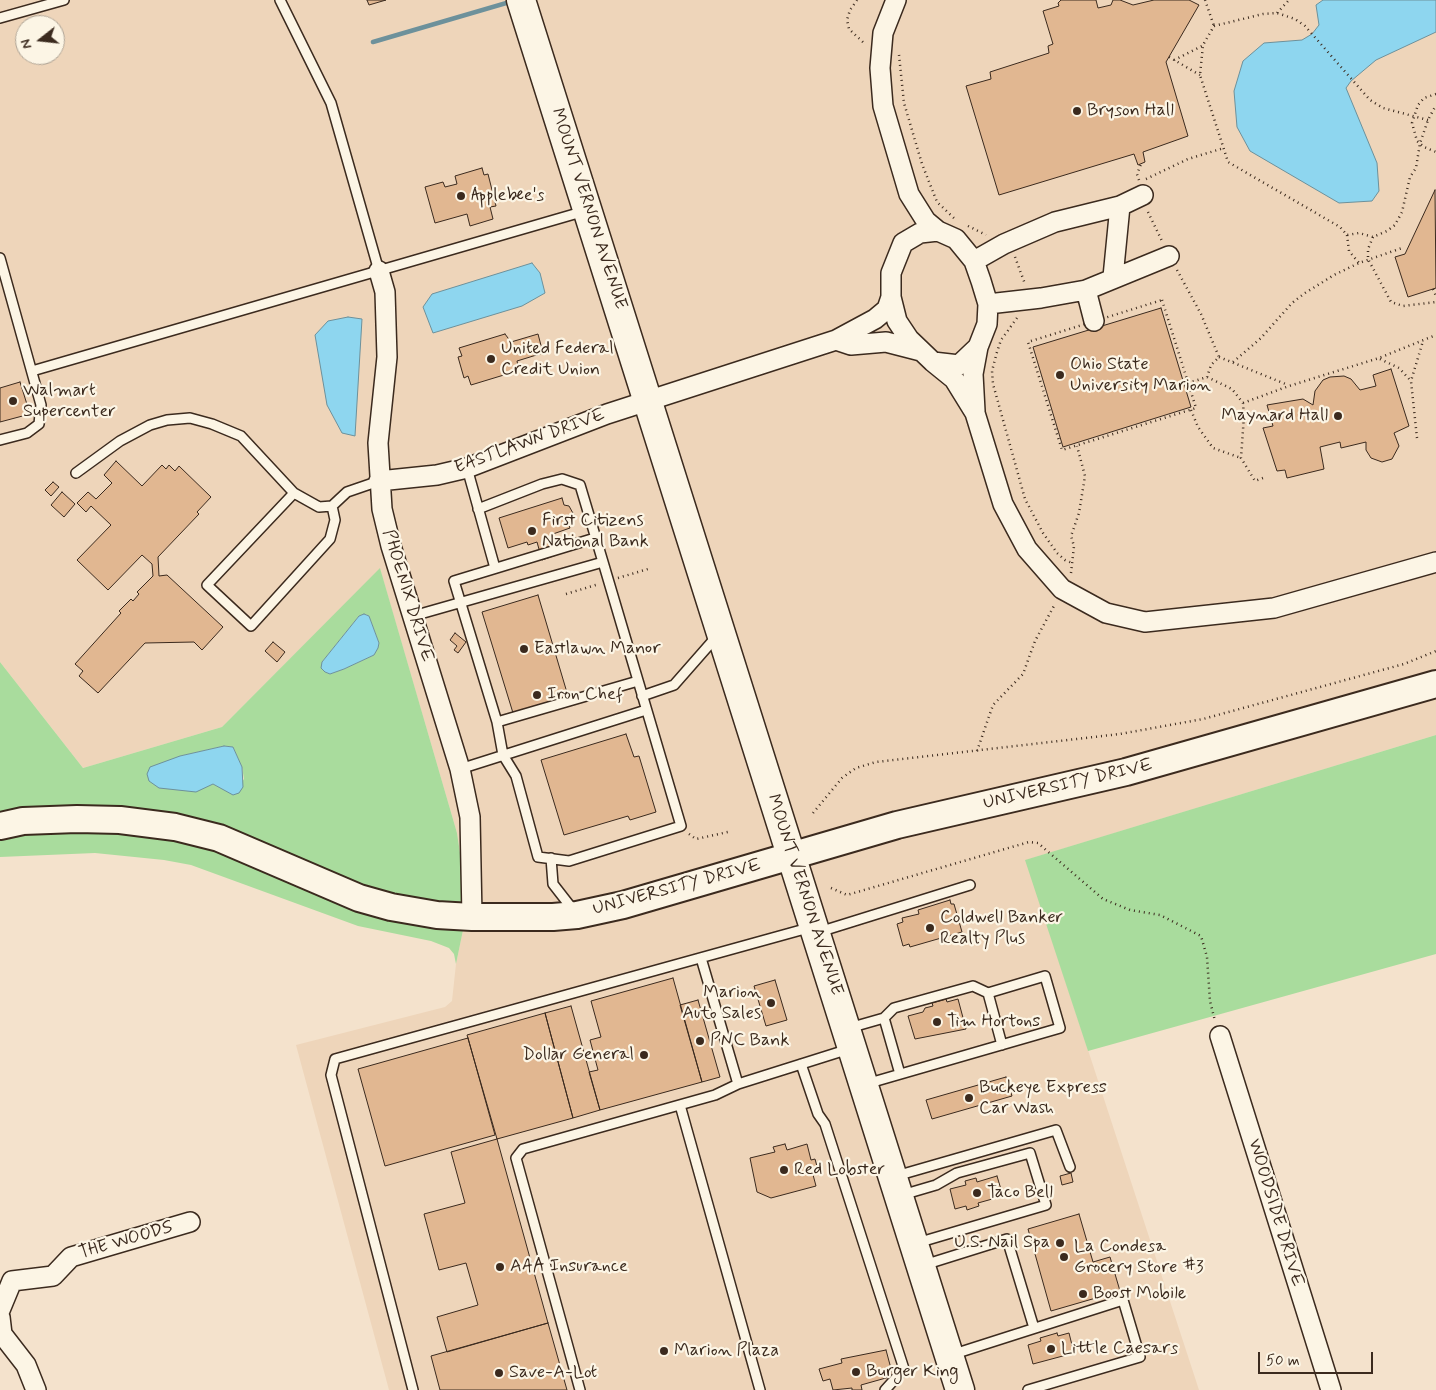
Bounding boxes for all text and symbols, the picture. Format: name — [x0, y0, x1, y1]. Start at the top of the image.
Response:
north arrow — [15, 15, 65, 65]
text: N — [17, 37, 36, 51]
place label: Bryson Hall — [1087, 100, 1174, 122]
marker: Bryson Hall — [1071, 105, 1083, 117]
street label: MOUNT VERNON AVENUE — [545, 106, 631, 312]
place label: Applebee's — [471, 185, 545, 207]
marker: Applebee's — [455, 190, 467, 202]
place label: United Federal Credit Union — [501, 338, 614, 380]
marker: United Federal Credit Union — [485, 353, 497, 365]
place label: Ohio State University Marion — [1070, 354, 1211, 396]
marker: Ohio State University Marion — [1054, 369, 1066, 381]
place label: Walmart Supercenter — [23, 380, 116, 422]
marker: Walmart Supercenter — [7, 395, 19, 407]
street label: EASTLAWN DRIVE — [452, 405, 608, 479]
place label: Maynard Hall — [1221, 405, 1328, 427]
marker: Maynard Hall — [1332, 410, 1344, 422]
place label: First Citizens National Bank — [542, 510, 649, 552]
marker: First Citizens National Bank — [526, 525, 538, 537]
street label: PHOENIX DRIVE — [377, 527, 437, 665]
place label: Eastlawn Manor — [534, 638, 661, 660]
marker: Eastlawn Manor — [518, 643, 530, 655]
place label: Iron Chef — [547, 684, 623, 706]
marker: Iron Chef — [531, 689, 543, 701]
street label: UNIVERSITY DRIVE — [981, 755, 1155, 815]
street label: MOUNT VERNON AVENUE — [761, 792, 847, 998]
street label: UNIVERSITY DRIVE — [590, 855, 764, 921]
place label: Coldwell Banker Realty Plus — [940, 907, 1063, 950]
marker: Coldwell Banker Realty Plus — [924, 922, 936, 934]
place label: Marion Auto Sales — [682, 982, 761, 1024]
marker: Marion Auto Sales — [765, 997, 777, 1009]
place label: Tim Hortons — [947, 1011, 1040, 1033]
marker: Tim Hortons — [931, 1016, 943, 1028]
place label: PNC Bank — [710, 1030, 789, 1052]
marker: PNC Bank — [694, 1035, 706, 1047]
place label: Dollar General — [523, 1044, 634, 1066]
marker: Dollar General — [638, 1049, 650, 1061]
place label: Buckeye Express Car Wash — [979, 1077, 1107, 1120]
marker: Buckeye Express Car Wash — [963, 1092, 975, 1104]
street label: WOODSIDE DRIVE — [1242, 1136, 1308, 1290]
place label: Red Lobster — [794, 1159, 885, 1181]
marker: Red Lobster — [778, 1164, 790, 1176]
place label: Taco Bell — [987, 1182, 1053, 1204]
marker: Taco Bell — [971, 1187, 983, 1199]
street label: THE WOODS — [77, 1217, 175, 1265]
place label: U.S. Nail Spa — [954, 1232, 1050, 1254]
place label: La Condesa Grocery Store #3 — [1074, 1236, 1204, 1278]
marker: U.S. Nail Spa — [1054, 1237, 1066, 1249]
marker: La Condesa Grocery Store #3 — [1058, 1251, 1070, 1263]
place label: AAA Insurance — [510, 1256, 628, 1278]
marker: AAA Insurance — [494, 1261, 506, 1273]
place label: Boost Mobile — [1093, 1283, 1186, 1305]
marker: Boost Mobile — [1077, 1288, 1089, 1300]
place label: Little Caesars — [1061, 1338, 1178, 1360]
place label: Marion Plaza — [674, 1340, 779, 1362]
scale bar — [1261, 1342, 1376, 1374]
marker: Little Caesars — [1045, 1343, 1057, 1355]
marker: Marion Plaza — [658, 1345, 670, 1357]
text: 50 m — [1266, 1351, 1300, 1371]
place label: Burger King — [866, 1361, 959, 1383]
place label: Save-A-Lot — [509, 1362, 597, 1384]
marker: Burger King — [850, 1366, 862, 1378]
marker: Save-A-Lot — [493, 1367, 505, 1379]

